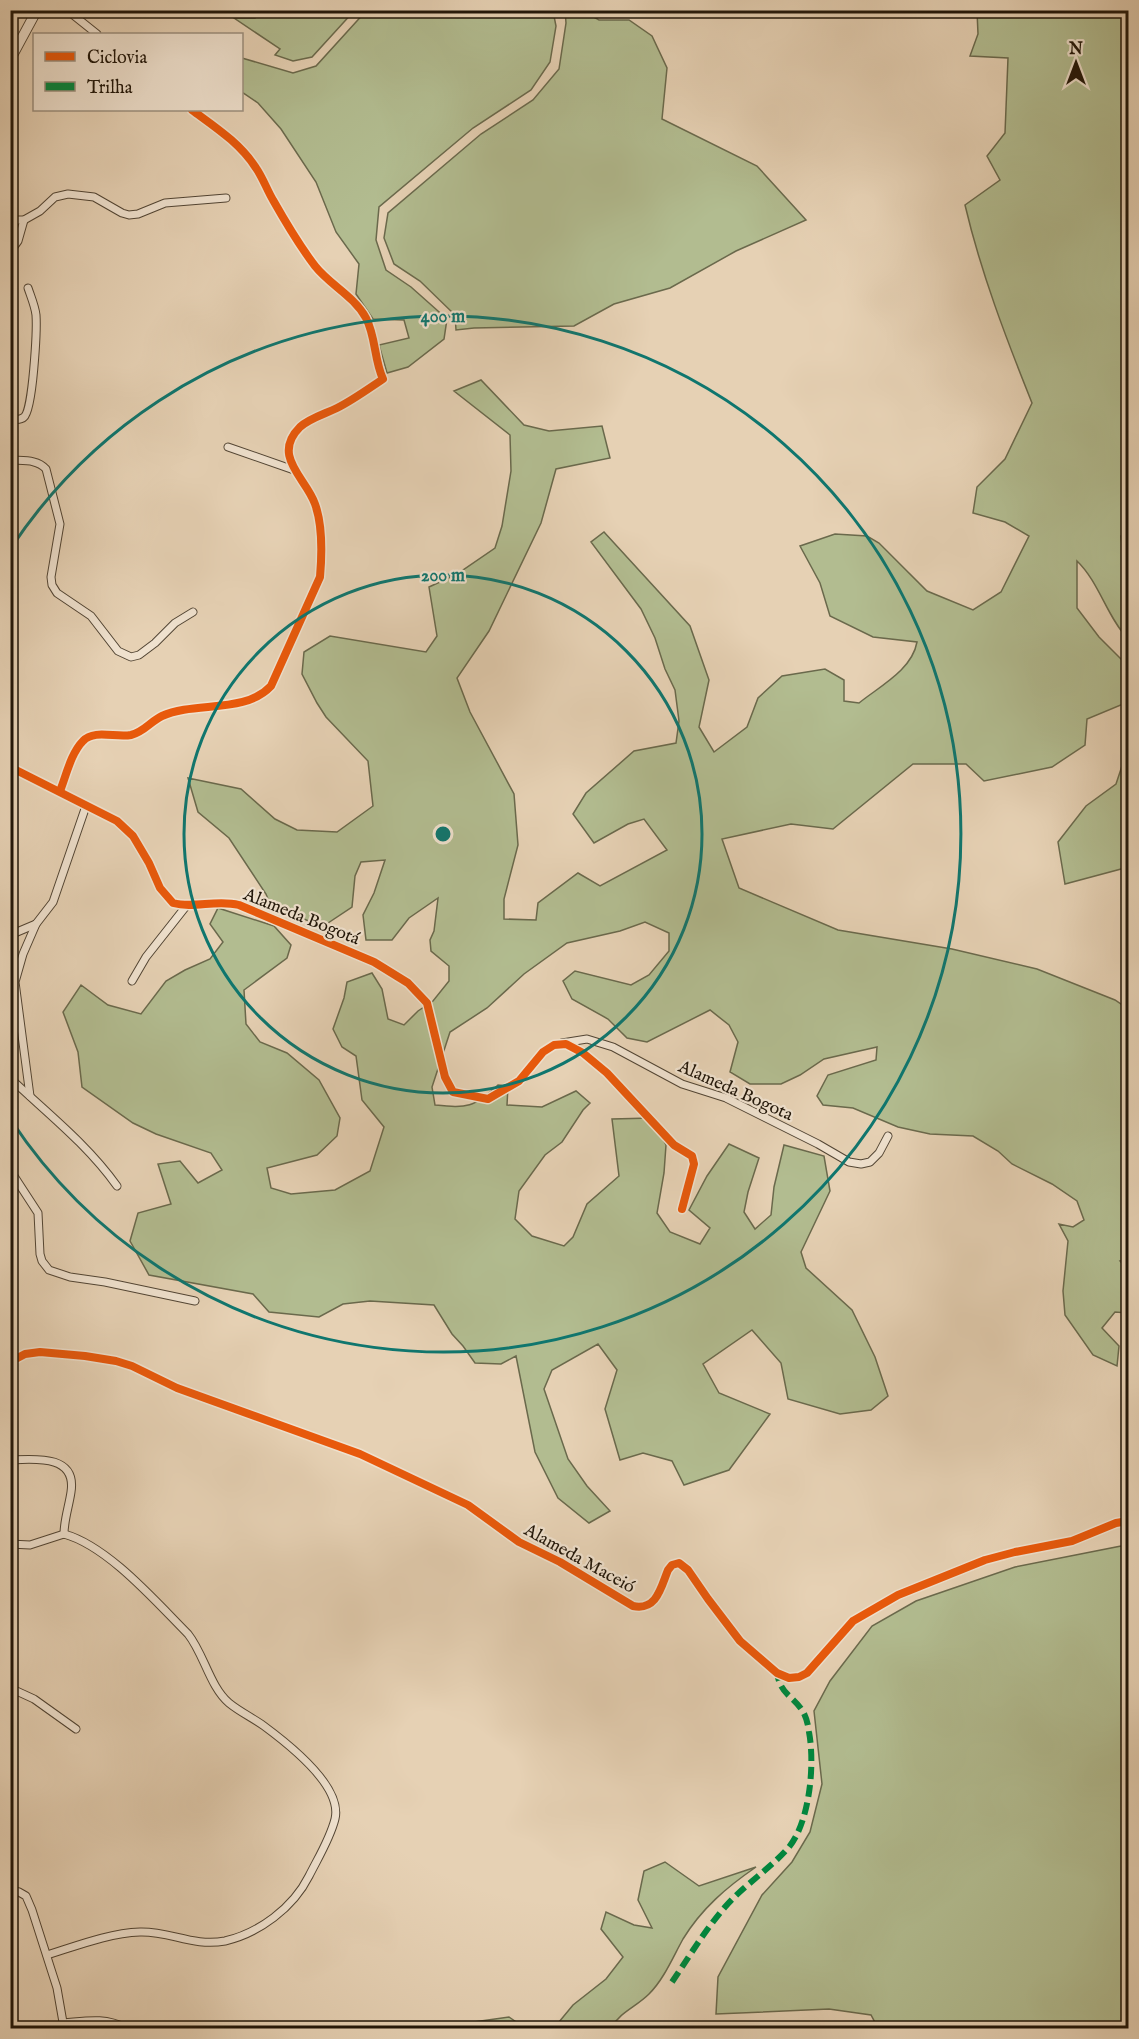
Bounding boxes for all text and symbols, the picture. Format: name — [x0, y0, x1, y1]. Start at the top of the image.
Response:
legend — [33, 33, 243, 111]
north arrow — [1046, 33, 1106, 93]
text: N — [1068, 40, 1083, 60]
text: Ciclovia — [87, 47, 147, 70]
text: Trilha — [87, 77, 133, 100]
text: 400 m — [421, 306, 465, 329]
text: 200 m — [421, 565, 465, 588]
centre of rings — [433, 824, 453, 844]
street label: Alameda Bogotá — [239, 883, 363, 951]
street label: Alameda Bogota — [673, 1055, 797, 1127]
street label: Alameda Maceió — [519, 1519, 639, 1599]

